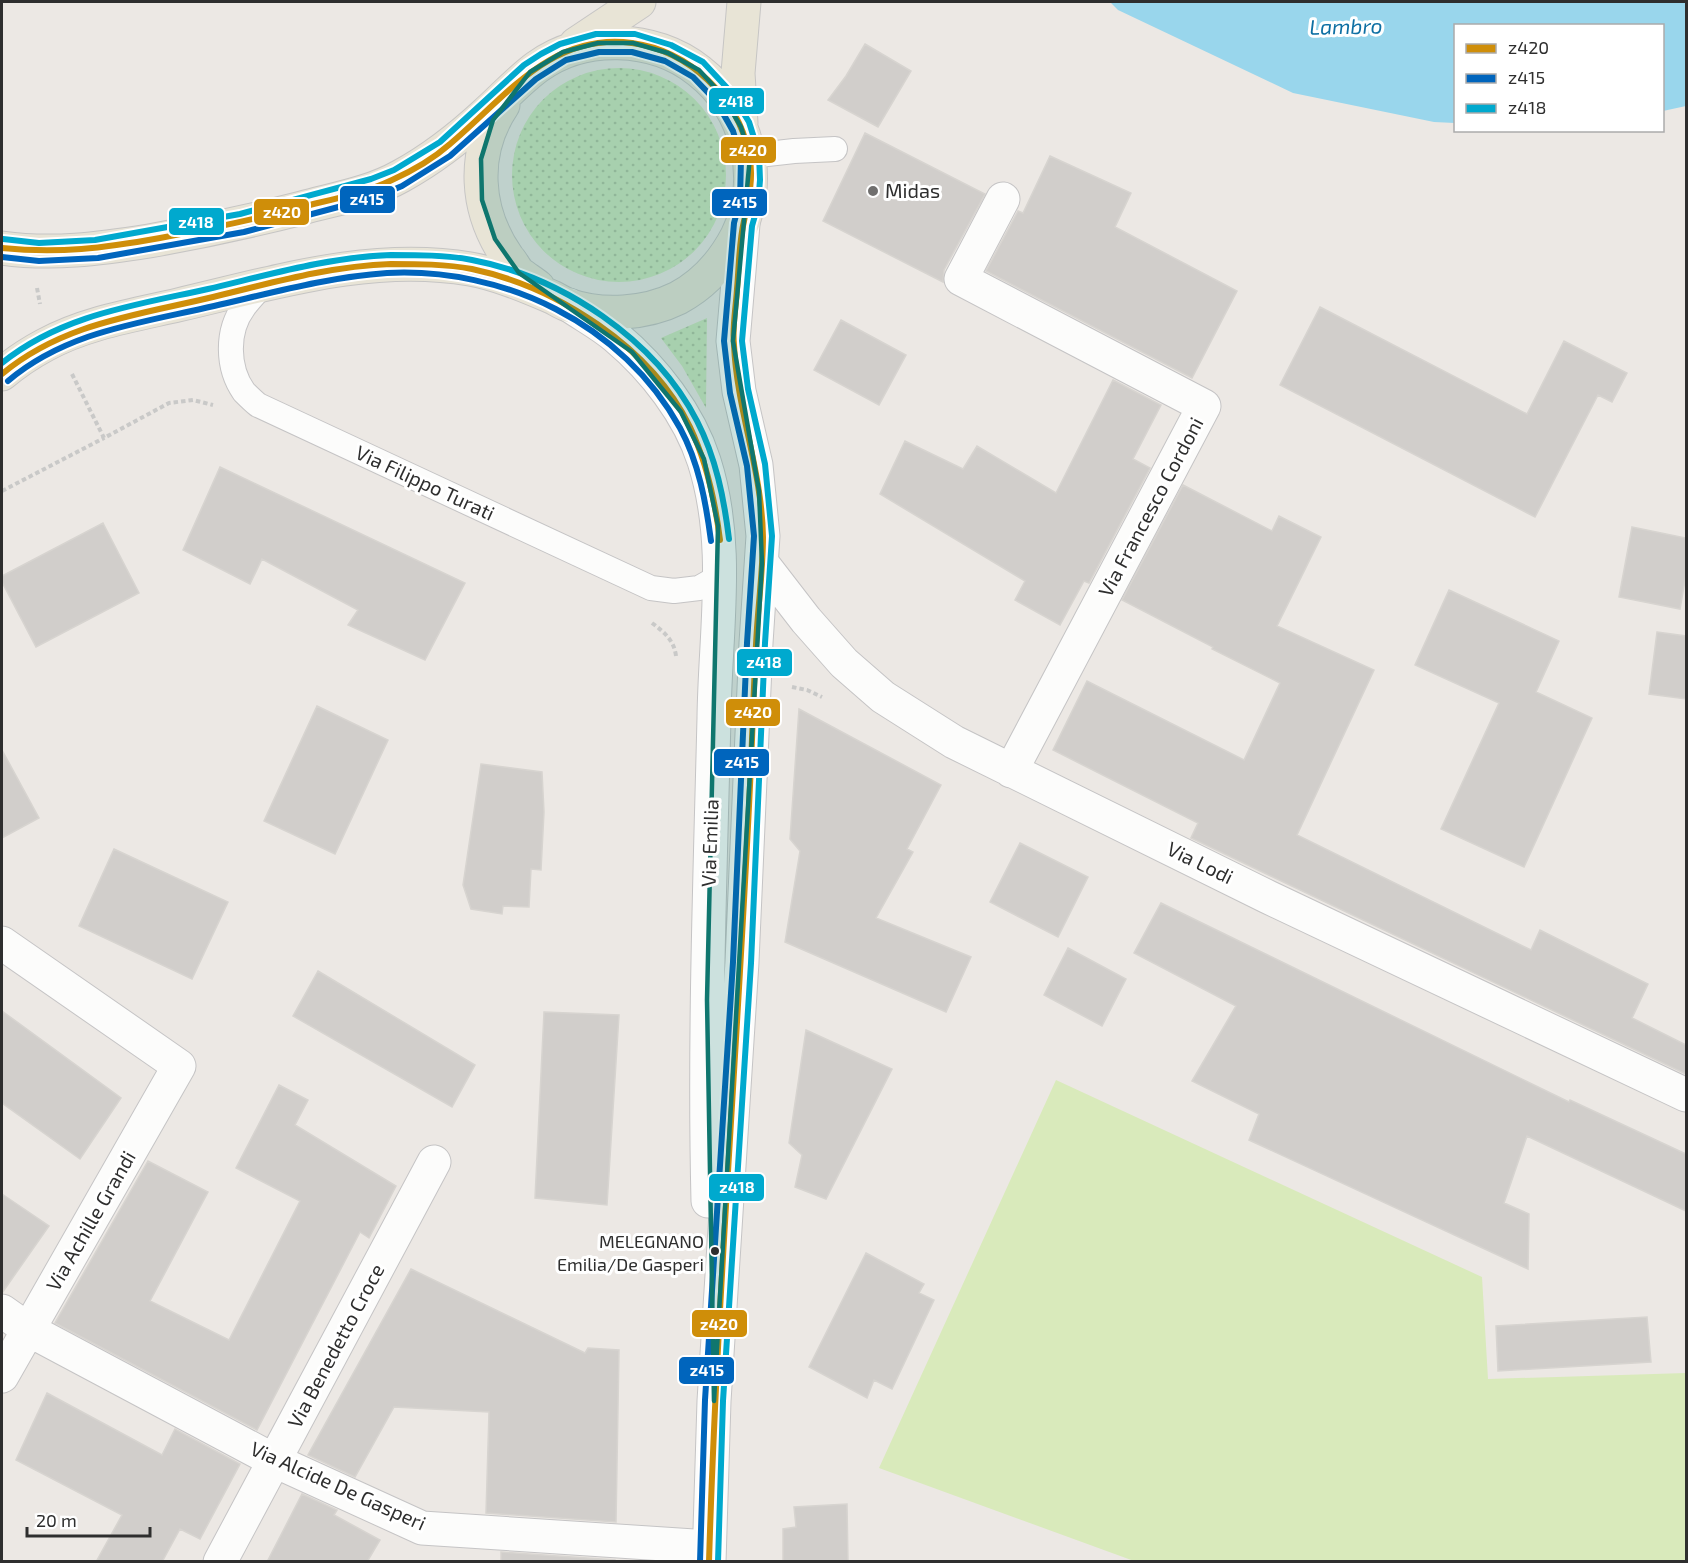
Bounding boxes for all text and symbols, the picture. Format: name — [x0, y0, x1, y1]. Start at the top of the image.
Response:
water label: Lambro — [1309, 12, 1383, 39]
legend — [1454, 24, 1664, 132]
text: z420 — [1508, 36, 1549, 58]
text: z415 — [1508, 66, 1545, 88]
line badge: z418 — [708, 87, 765, 115]
text: z418 — [718, 91, 754, 110]
text: z418 — [1508, 96, 1546, 118]
line badge: z420 — [720, 136, 777, 164]
text: z420 — [729, 140, 767, 159]
place label: Midas — [885, 178, 940, 202]
marker: Midas — [866, 184, 880, 198]
line badge: z415 — [339, 185, 396, 214]
line badge: z415 — [711, 188, 768, 217]
text: z415 — [350, 189, 384, 208]
text: z415 — [723, 192, 757, 211]
line badge: z420 — [253, 198, 310, 226]
text: z420 — [263, 202, 301, 221]
line badge: z418 — [168, 207, 225, 236]
text: z418 — [178, 212, 214, 231]
street label: Via Francesco Cordoni — [1093, 413, 1208, 600]
street label: Via Filippo Turati — [352, 439, 499, 525]
line badge: z418 — [736, 648, 793, 677]
text: z418 — [746, 652, 782, 671]
line badge: z420 — [725, 698, 781, 727]
text: z420 — [734, 702, 772, 721]
line badge: z415 — [713, 748, 770, 777]
text: z415 — [725, 752, 759, 771]
street label: Via Emilia — [695, 799, 723, 887]
street label: Via Lodi — [1163, 836, 1237, 888]
street label: Via Achille Grandi — [40, 1146, 140, 1295]
line badge: z418 — [708, 1173, 765, 1202]
text: z418 — [719, 1177, 755, 1196]
place label: MELEGNANO Emilia/De Gasperi — [557, 1230, 704, 1275]
marker: MELEGNANO Emilia/De Gasperi — [709, 1245, 721, 1257]
street label: Via Benedetto Croce — [282, 1259, 388, 1432]
line badge: z420 — [691, 1309, 748, 1338]
text: z420 — [700, 1314, 738, 1333]
line badge: z415 — [678, 1356, 735, 1385]
text: z415 — [690, 1360, 724, 1379]
street label: Via Alcide De Gasperi — [247, 1436, 430, 1535]
scale bar — [27, 1500, 150, 1538]
text: 20 m — [36, 1509, 77, 1531]

